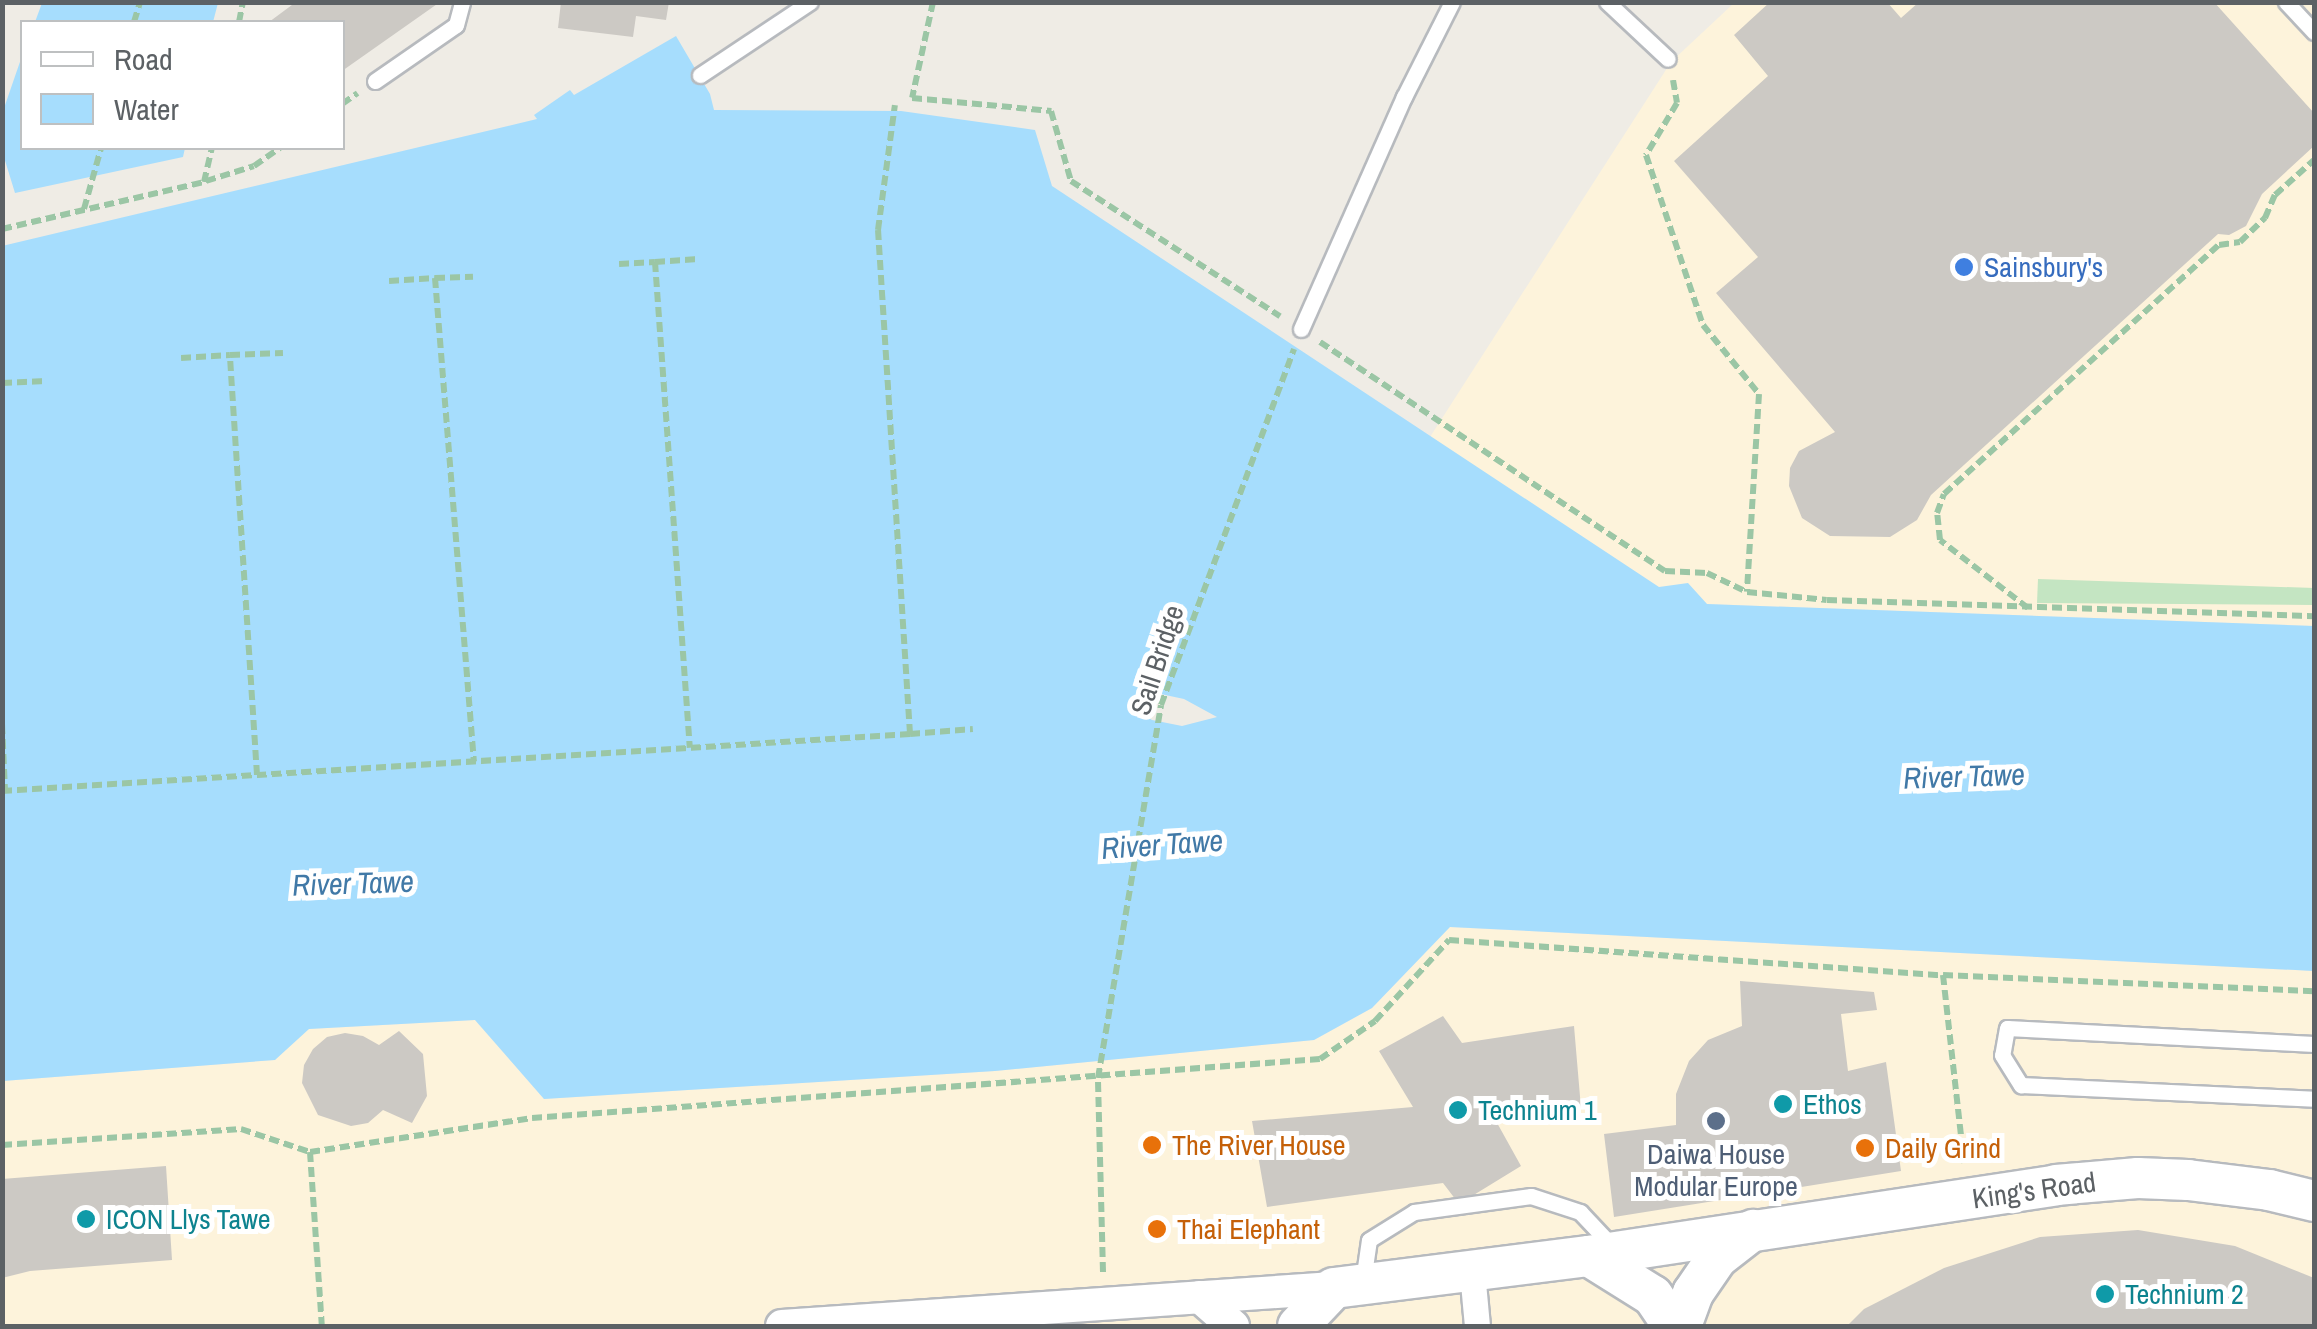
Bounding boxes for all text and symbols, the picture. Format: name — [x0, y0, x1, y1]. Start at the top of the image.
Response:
legend — [20, 20, 345, 150]
text: Road — [114, 39, 173, 79]
text: Water — [114, 89, 179, 129]
place label: Sainsbury's — [1984, 250, 2103, 284]
marker: Sainsbury's — [1953, 256, 1975, 278]
street label: Sail Bridge — [1123, 601, 1191, 719]
water label: River Tawe — [1902, 756, 2026, 796]
water label: River Tawe — [1100, 822, 1224, 866]
water label: River Tawe — [291, 863, 415, 903]
place label: Ethos — [1803, 1087, 1862, 1121]
place label: Technium 1 — [1478, 1093, 1597, 1127]
marker: Ethos — [1772, 1093, 1794, 1115]
marker: Technium 1 — [1447, 1099, 1469, 1121]
marker: Daiwa House Modular Europe — [1705, 1110, 1727, 1132]
place label: The River House — [1172, 1128, 1346, 1162]
place label: Daily Grind — [1885, 1131, 2001, 1165]
marker: The River House — [1141, 1134, 1163, 1156]
place label: Daiwa House Modular Europe — [1634, 1137, 1798, 1203]
marker: Daily Grind — [1854, 1137, 1876, 1159]
street label: King's Road — [1970, 1165, 2098, 1215]
place label: ICON Llys Tawe — [106, 1202, 271, 1236]
marker: ICON Llys Tawe — [75, 1208, 97, 1230]
place label: Thai Elephant — [1177, 1212, 1320, 1246]
marker: Thai Elephant — [1146, 1218, 1168, 1240]
place label: Technium 2 — [2125, 1277, 2244, 1311]
marker: Technium 2 — [2094, 1283, 2116, 1305]

